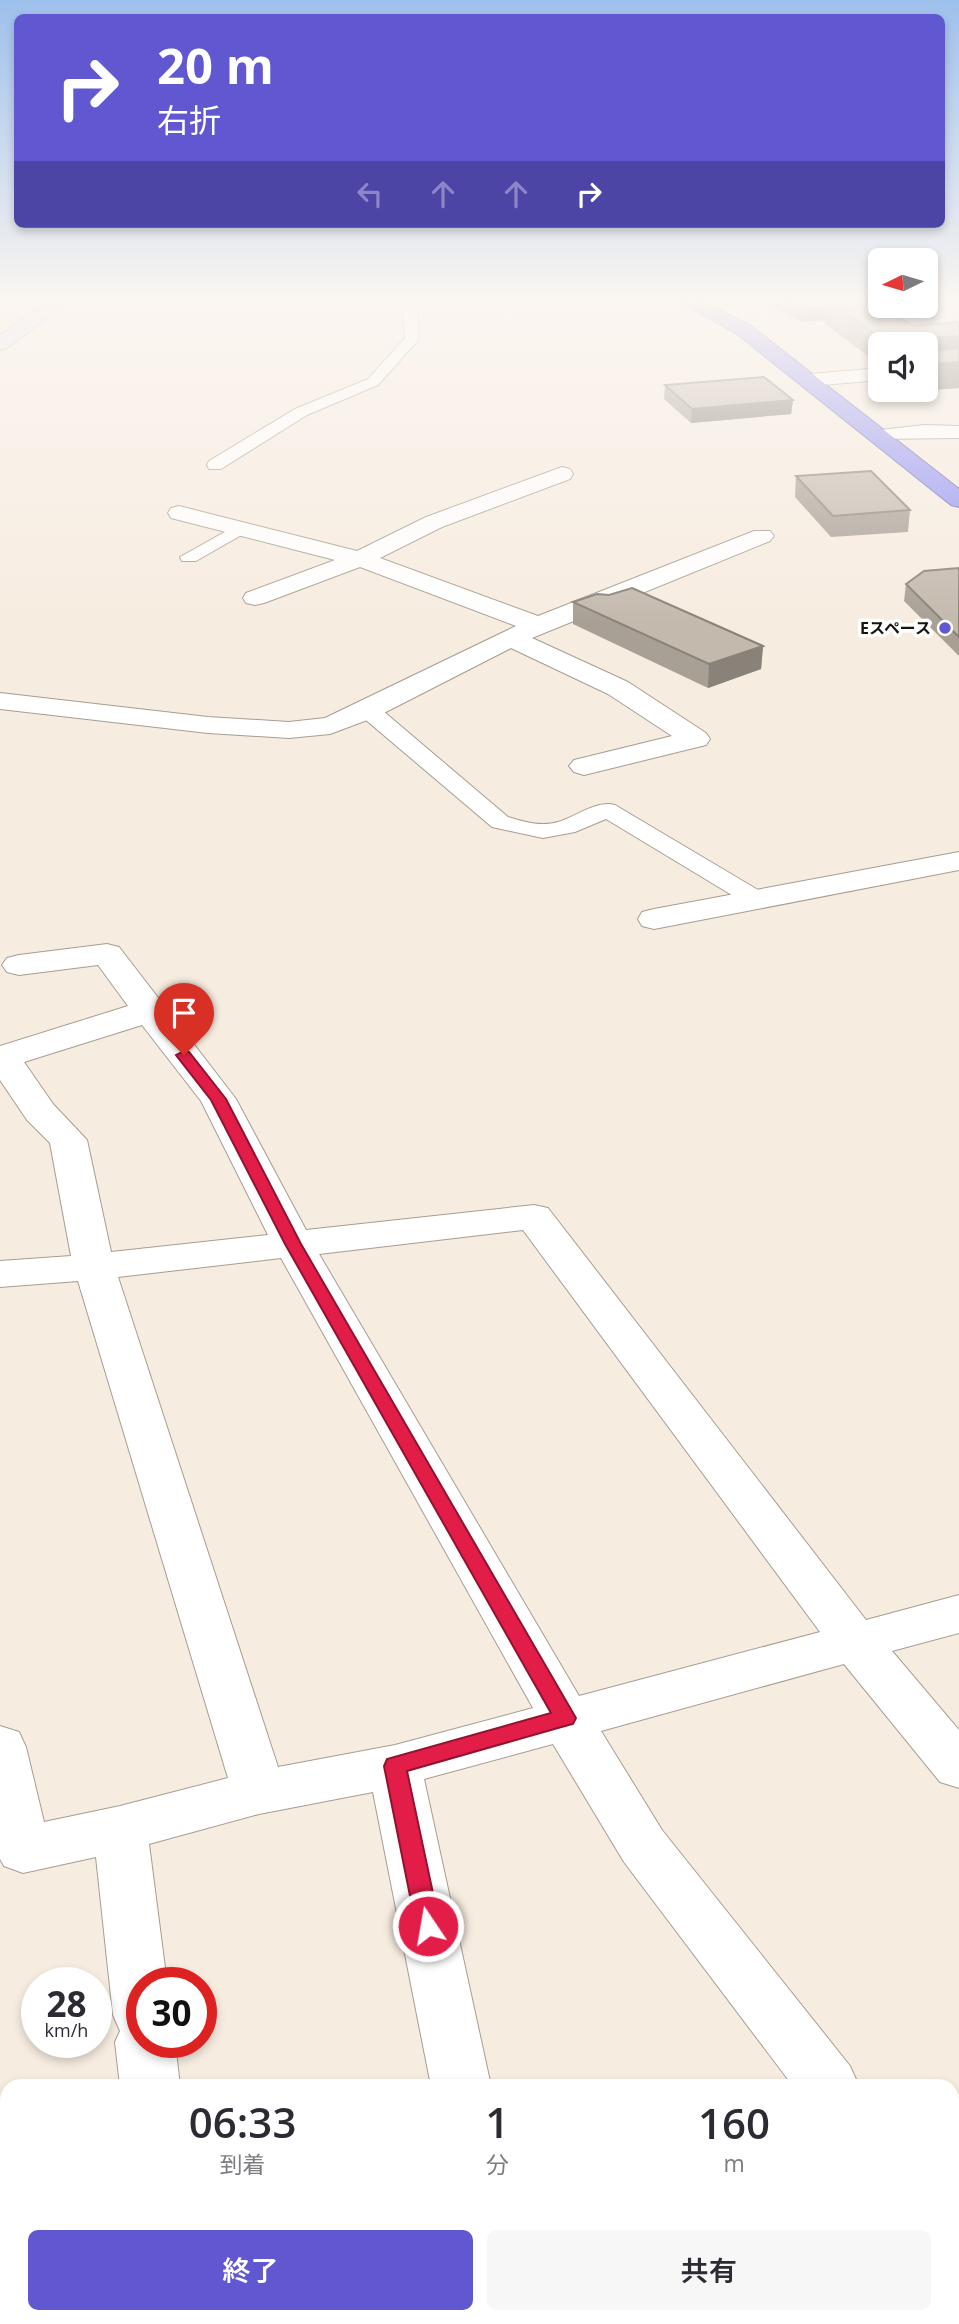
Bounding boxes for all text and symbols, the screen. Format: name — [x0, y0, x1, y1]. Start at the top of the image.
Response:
text: 20 m — [157, 32, 274, 98]
icon: right — [42, 42, 133, 133]
text: 右折 — [157, 98, 221, 141]
icon: left — [351, 175, 389, 213]
icon: ahead — [424, 175, 462, 213]
icon: ahead — [497, 175, 535, 213]
icon: right — [570, 175, 608, 213]
north arrow — [868, 248, 938, 318]
map controls — [868, 248, 938, 402]
button: sound — [868, 332, 938, 402]
place label: Eスペース — [860, 617, 931, 639]
marker: Eスペース — [937, 620, 953, 636]
pin — [154, 983, 214, 1055]
icon: arrive — [165, 994, 203, 1032]
position arrow — [391, 1889, 465, 1963]
speed limit sign: 30 — [126, 1967, 217, 2058]
text: 28 — [46, 1980, 87, 2027]
text: km/h — [45, 2018, 88, 2042]
text: 06:33 — [189, 2093, 296, 2150]
text: 1 — [485, 2093, 509, 2150]
text: 160 — [698, 2094, 770, 2151]
text: m — [723, 2147, 745, 2179]
text: 到着 — [220, 2148, 266, 2180]
text: 分 — [486, 2148, 509, 2180]
button: 終了 — [28, 2230, 473, 2310]
button: 共有 — [487, 2230, 931, 2310]

